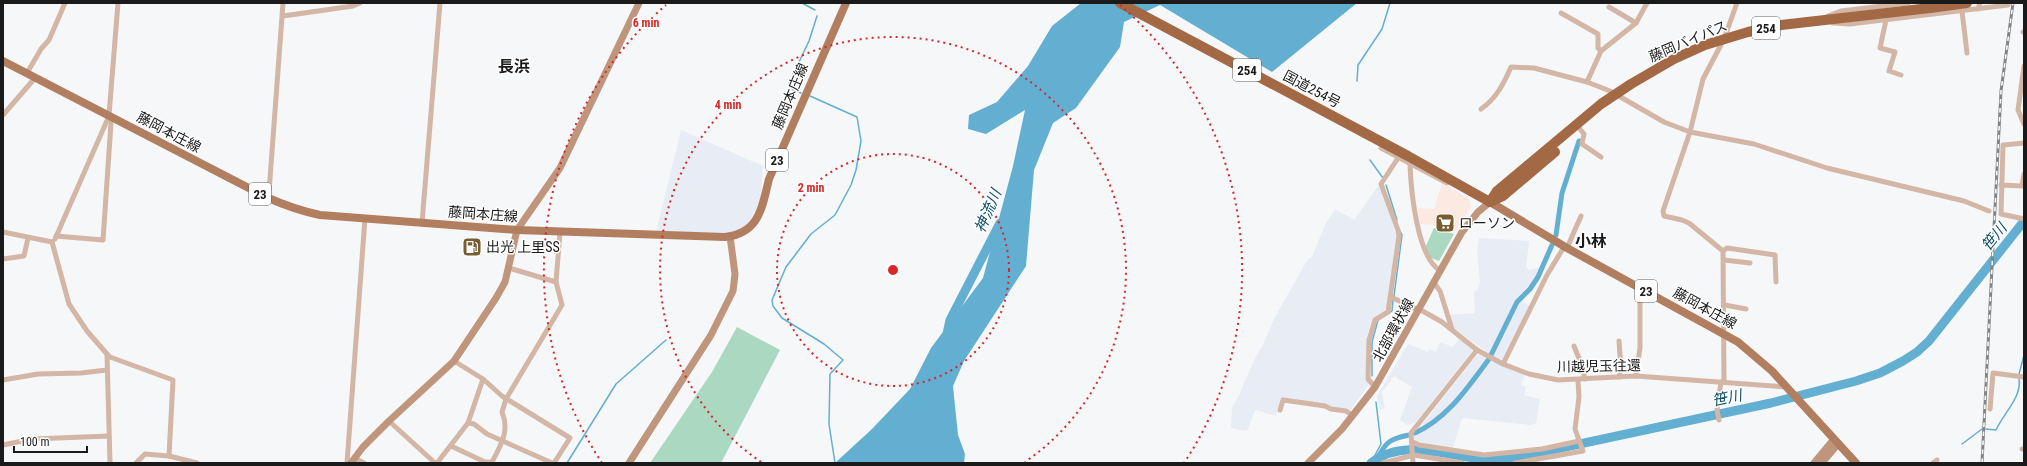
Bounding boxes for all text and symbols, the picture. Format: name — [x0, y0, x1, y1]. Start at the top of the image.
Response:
text: 6 min — [633, 16, 659, 30]
street label: 藤岡バイパス — [1646, 17, 1730, 65]
road number: 254 — [1752, 17, 1780, 39]
district label: 長浜 — [498, 57, 530, 76]
road number: 254 — [1233, 59, 1261, 81]
street label: 藤岡本庄線 — [769, 61, 811, 131]
street label: 国道254号 — [1281, 67, 1343, 111]
text: 4 min — [715, 98, 741, 112]
street label: 藤岡本庄線 — [134, 109, 204, 155]
road number: 23 — [766, 149, 788, 171]
text: 2 min — [798, 181, 824, 195]
road number: 23 — [249, 183, 271, 205]
water label: 神流川 — [971, 185, 1006, 235]
street label: 藤岡本庄線 — [448, 204, 518, 224]
supermarket icon: ローソン — [1434, 212, 1456, 234]
place label: ローソン — [1459, 215, 1515, 231]
water label: 笹川 — [1978, 218, 2012, 254]
district label: 小林 — [1575, 232, 1607, 251]
fuel station icon: 出光 上里SS — [461, 236, 483, 258]
place label: 出光 上里SS — [486, 239, 560, 255]
centre of rings — [886, 263, 900, 277]
road number: 23 — [1635, 280, 1657, 302]
street label: 藤岡本庄線 — [1671, 284, 1739, 332]
street label: 北部環状線 — [1369, 296, 1417, 364]
street label: 川越児玉往還 — [1557, 357, 1641, 375]
water label: 笹川 — [1710, 386, 1745, 410]
scale bar — [14, 428, 87, 454]
text: 100 m — [20, 435, 50, 449]

